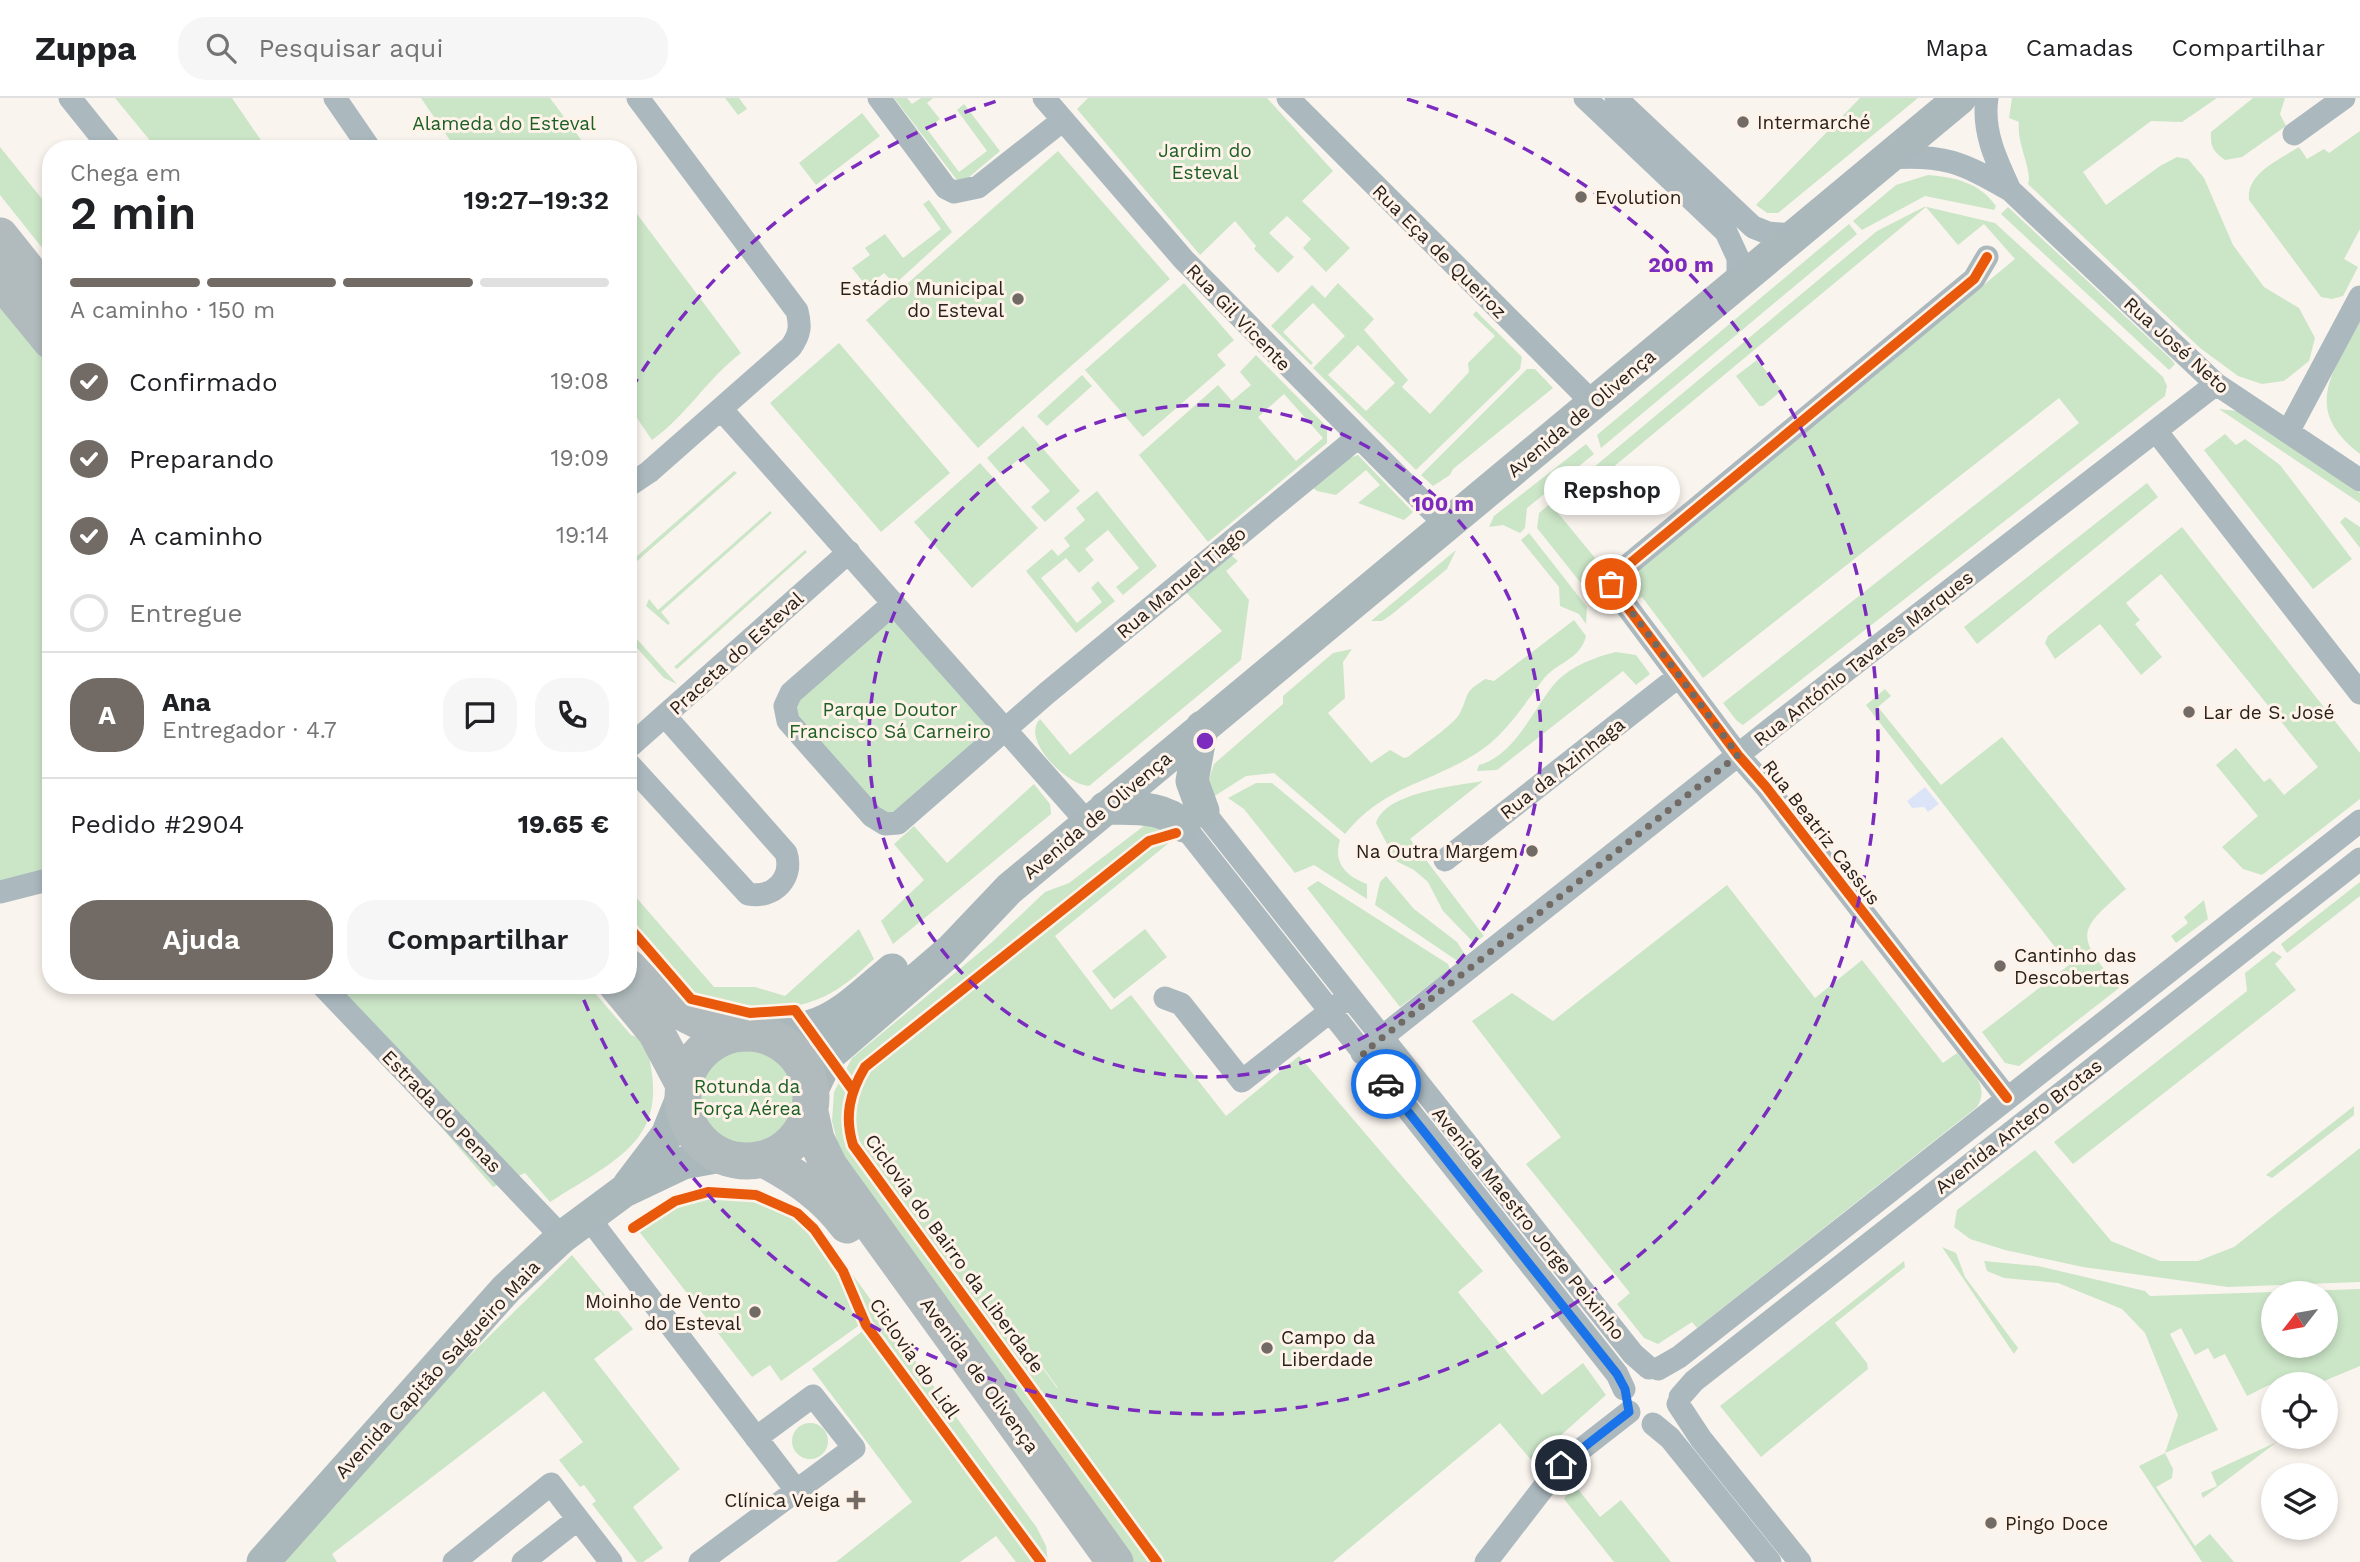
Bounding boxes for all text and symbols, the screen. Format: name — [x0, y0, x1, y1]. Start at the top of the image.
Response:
search box — [178, 17, 668, 80]
text: Zuppa — [35, 29, 136, 68]
icon: search — [202, 29, 240, 67]
text: Pesquisar aqui — [258, 33, 443, 63]
text: Mapa — [1925, 34, 1988, 62]
text: Camadas — [2026, 34, 2134, 62]
text: Compartilhar — [2172, 34, 2325, 62]
place label: Intermarché — [1757, 111, 1871, 134]
park label: Alameda do Esteval — [412, 112, 596, 135]
marker: Intermarché — [1735, 114, 1751, 130]
park label: Jardim do Esteval — [1158, 139, 1252, 184]
text: Chega em — [70, 160, 181, 187]
street label: Rua Eça de Queiroz — [1368, 179, 1512, 323]
text: 19:27–19:32 — [464, 185, 609, 215]
text: 2 min — [70, 186, 196, 240]
place label: Evolution — [1595, 186, 1682, 209]
marker: Evolution — [1573, 189, 1589, 205]
text: 200 m — [1648, 252, 1714, 277]
street label: Rua Gil Vicente — [1182, 259, 1296, 376]
place label: Estádio Municipal do Esteval — [840, 277, 1004, 322]
marker: Estádio Municipal do Esteval — [1010, 291, 1026, 307]
street label: Rua José Neto — [2119, 292, 2234, 399]
text: A caminho · 150 m — [70, 297, 275, 324]
street label: Avenida de Olivença — [1502, 344, 1660, 482]
icon: check — [70, 363, 108, 401]
text: Confirmado — [129, 367, 278, 397]
text: 19:08 — [551, 368, 609, 395]
icon: check — [70, 440, 108, 478]
text: Preparando — [129, 444, 274, 474]
text: 19:09 — [551, 445, 609, 472]
callout: Repshop — [1543, 465, 1679, 514]
text: Repshop — [1563, 477, 1661, 504]
text: 100 m — [1412, 491, 1474, 516]
icon: check — [70, 517, 108, 555]
text: A caminho — [129, 521, 263, 551]
text: 19:14 — [556, 522, 609, 549]
street label: Rua Manuel Tiago — [1112, 522, 1251, 643]
pin — [1581, 554, 1641, 614]
icon: bag — [1592, 565, 1630, 603]
street label: Rua António Tavares Marques — [1749, 566, 1978, 751]
street label: Praceta do Esteval — [664, 587, 808, 720]
text: Entregue — [129, 598, 242, 628]
button: chat — [443, 678, 517, 752]
button: phone — [535, 678, 609, 752]
text: Ana — [162, 687, 211, 717]
park label: Parque Doutor Francisco Sá Carneiro — [789, 698, 991, 743]
text: A — [98, 700, 116, 730]
place label: Lar de S. José — [2203, 701, 2335, 724]
marker: Lar de S. José — [2181, 704, 2197, 720]
street label: Rua da Azinhaga — [1495, 712, 1629, 824]
text: Entregador · 4.7 — [162, 717, 337, 744]
centre of rings — [1193, 729, 1217, 753]
street label: Avenida de Olivença — [1018, 746, 1176, 884]
street label: Rua Beatriz Cassus — [1758, 755, 1885, 909]
text: Pedido #2904 — [70, 809, 245, 839]
text: 19.65 € — [518, 809, 609, 839]
place label: Na Outra Margem — [1356, 840, 1518, 863]
marker: Na Outra Margem — [1524, 843, 1540, 859]
button: Ajuda — [70, 900, 333, 980]
button: Compartilhar — [347, 900, 609, 980]
place label: Cantinho das Descobertas — [2014, 944, 2137, 989]
marker: Cantinho das Descobertas — [1992, 958, 2008, 974]
street label: Estrada do Penas — [377, 1045, 506, 1178]
courier — [1351, 1049, 1421, 1119]
street label: Avenida Antero Brotas — [1930, 1054, 2106, 1199]
icon: car — [1367, 1065, 1405, 1103]
park label: Rotunda da Força Aérea — [693, 1075, 802, 1120]
street label: Avenida Maestro Jorge Peixinho — [1427, 1102, 1630, 1345]
street label: Ciclovia do Bairro da Liberdade — [860, 1129, 1049, 1377]
street label: Avenida Capitão Salgueiro Maia — [330, 1255, 545, 1483]
north arrow — [2261, 1281, 2338, 1358]
map controls — [2261, 1281, 2338, 1540]
place label: Moinho de Vento do Esteval — [585, 1290, 741, 1335]
street label: Avenida de Olivença — [915, 1293, 1044, 1458]
street label: Ciclovia do Lidl — [865, 1294, 965, 1423]
marker: Moinho de Vento do Esteval — [747, 1304, 763, 1320]
place label: Campo da Liberdade — [1281, 1326, 1376, 1371]
marker: Campo da Liberdade — [1259, 1340, 1275, 1356]
button: locate — [2261, 1372, 2338, 1449]
pin — [1531, 1435, 1591, 1495]
icon: home — [1542, 1446, 1580, 1484]
button: layers — [2261, 1463, 2338, 1540]
place label: Clínica Veiga — [724, 1489, 840, 1512]
marker: Clínica Veiga — [846, 1490, 866, 1510]
place label: Pingo Doce — [2005, 1512, 2108, 1535]
marker: Pingo Doce — [1983, 1515, 1999, 1531]

